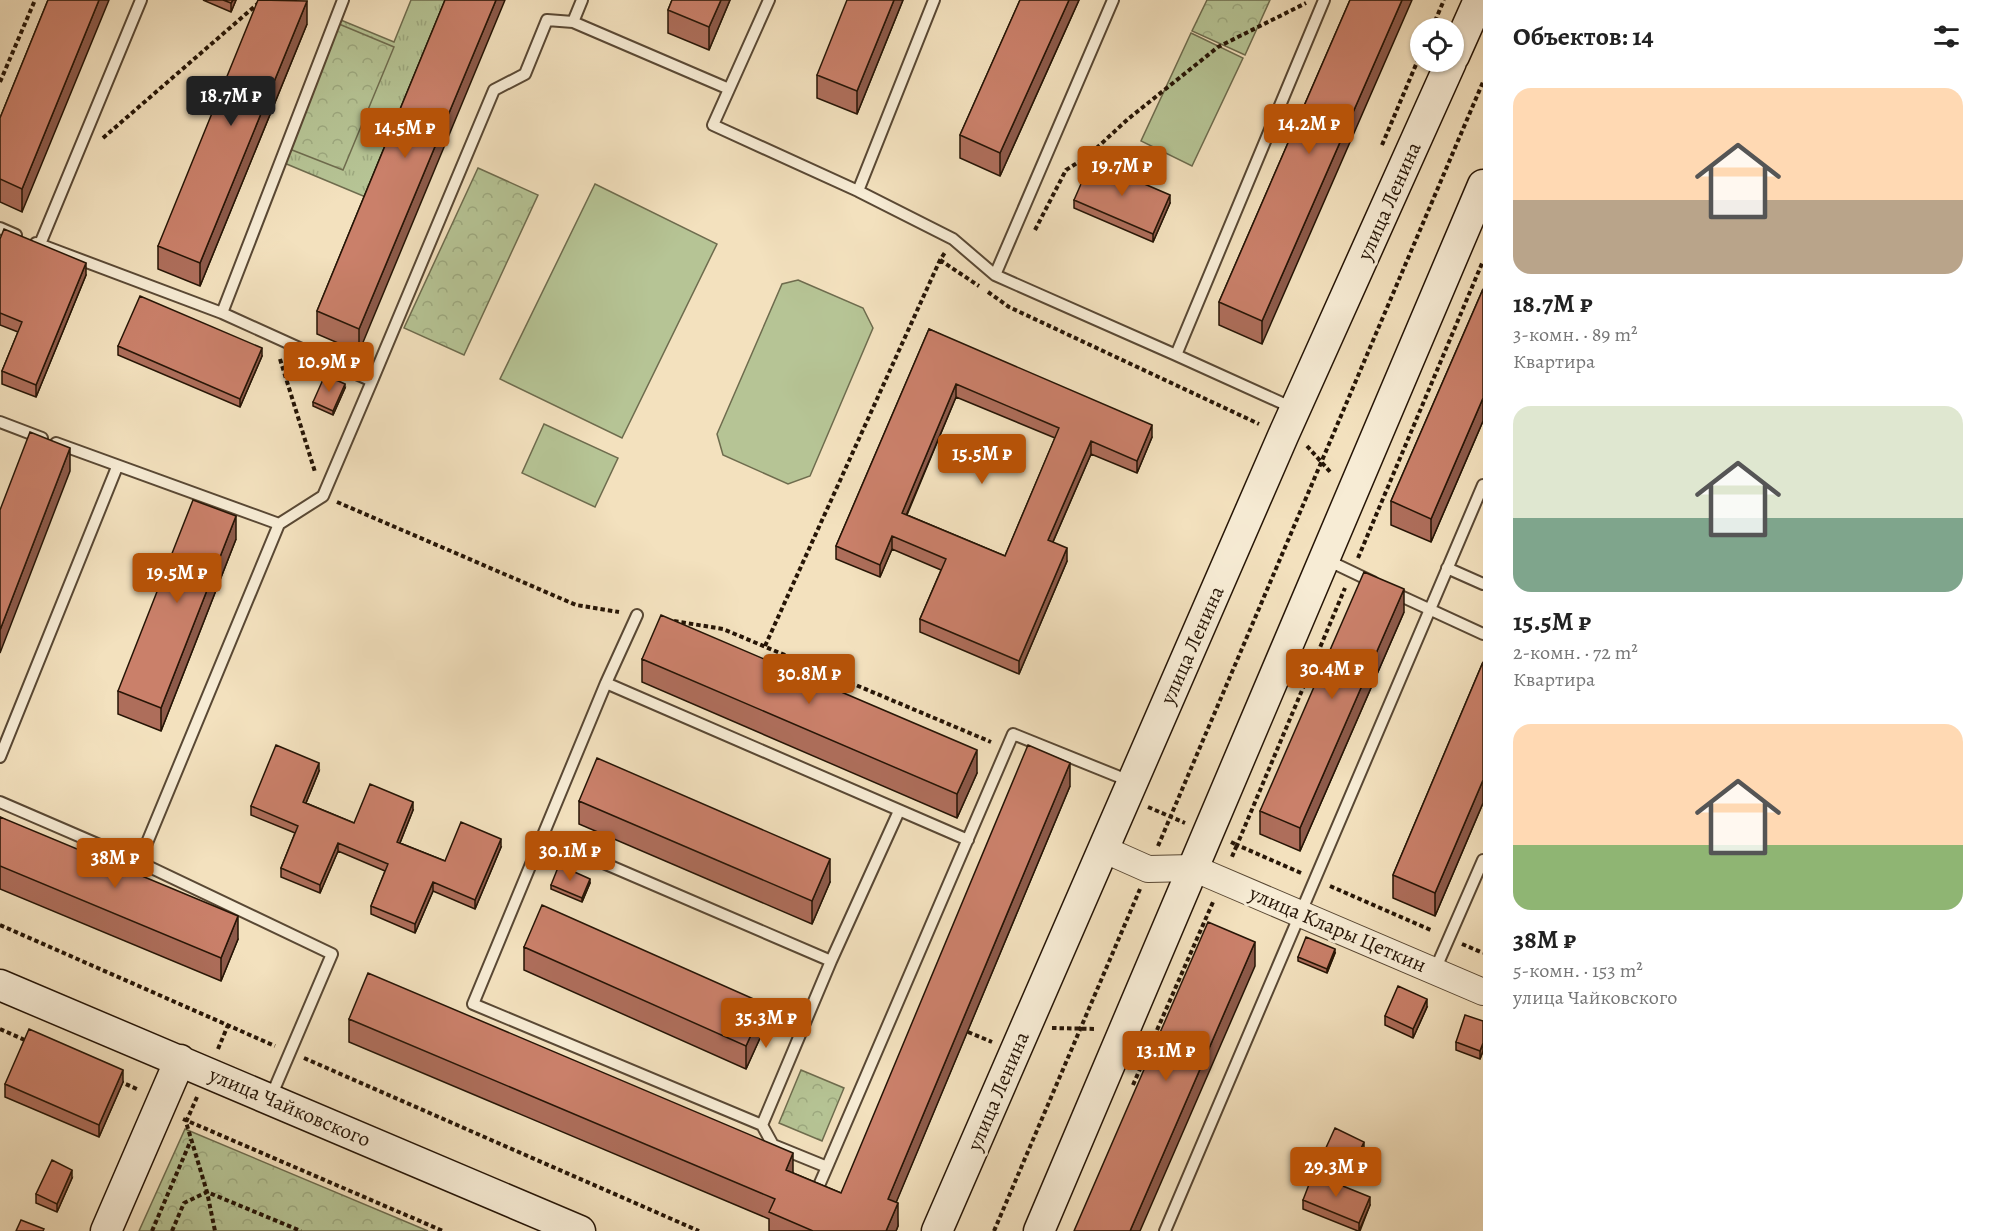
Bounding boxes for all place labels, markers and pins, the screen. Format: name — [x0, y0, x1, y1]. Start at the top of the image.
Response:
pin: 18.7M ₽ — [176, 76, 286, 127]
pin: 14.2M ₽ — [1254, 104, 1364, 155]
pin: 14.5M ₽ — [350, 108, 460, 159]
pin: 19.7M ₽ — [1067, 146, 1177, 197]
pin: 10.9M ₽ — [274, 342, 384, 393]
pin: 15.5M ₽ — [927, 434, 1037, 485]
pin: 19.5M ₽ — [122, 553, 232, 604]
pin: 30.4M ₽ — [1277, 649, 1387, 700]
pin: 30.8M ₽ — [754, 654, 864, 705]
pin: 30.1M ₽ — [515, 831, 625, 882]
pin: 38M ₽ — [73, 838, 157, 889]
pin: 35.3M ₽ — [711, 998, 821, 1049]
pin: 13.1M ₽ — [1111, 1031, 1221, 1082]
pin: 29.3M ₽ — [1281, 1147, 1391, 1198]

